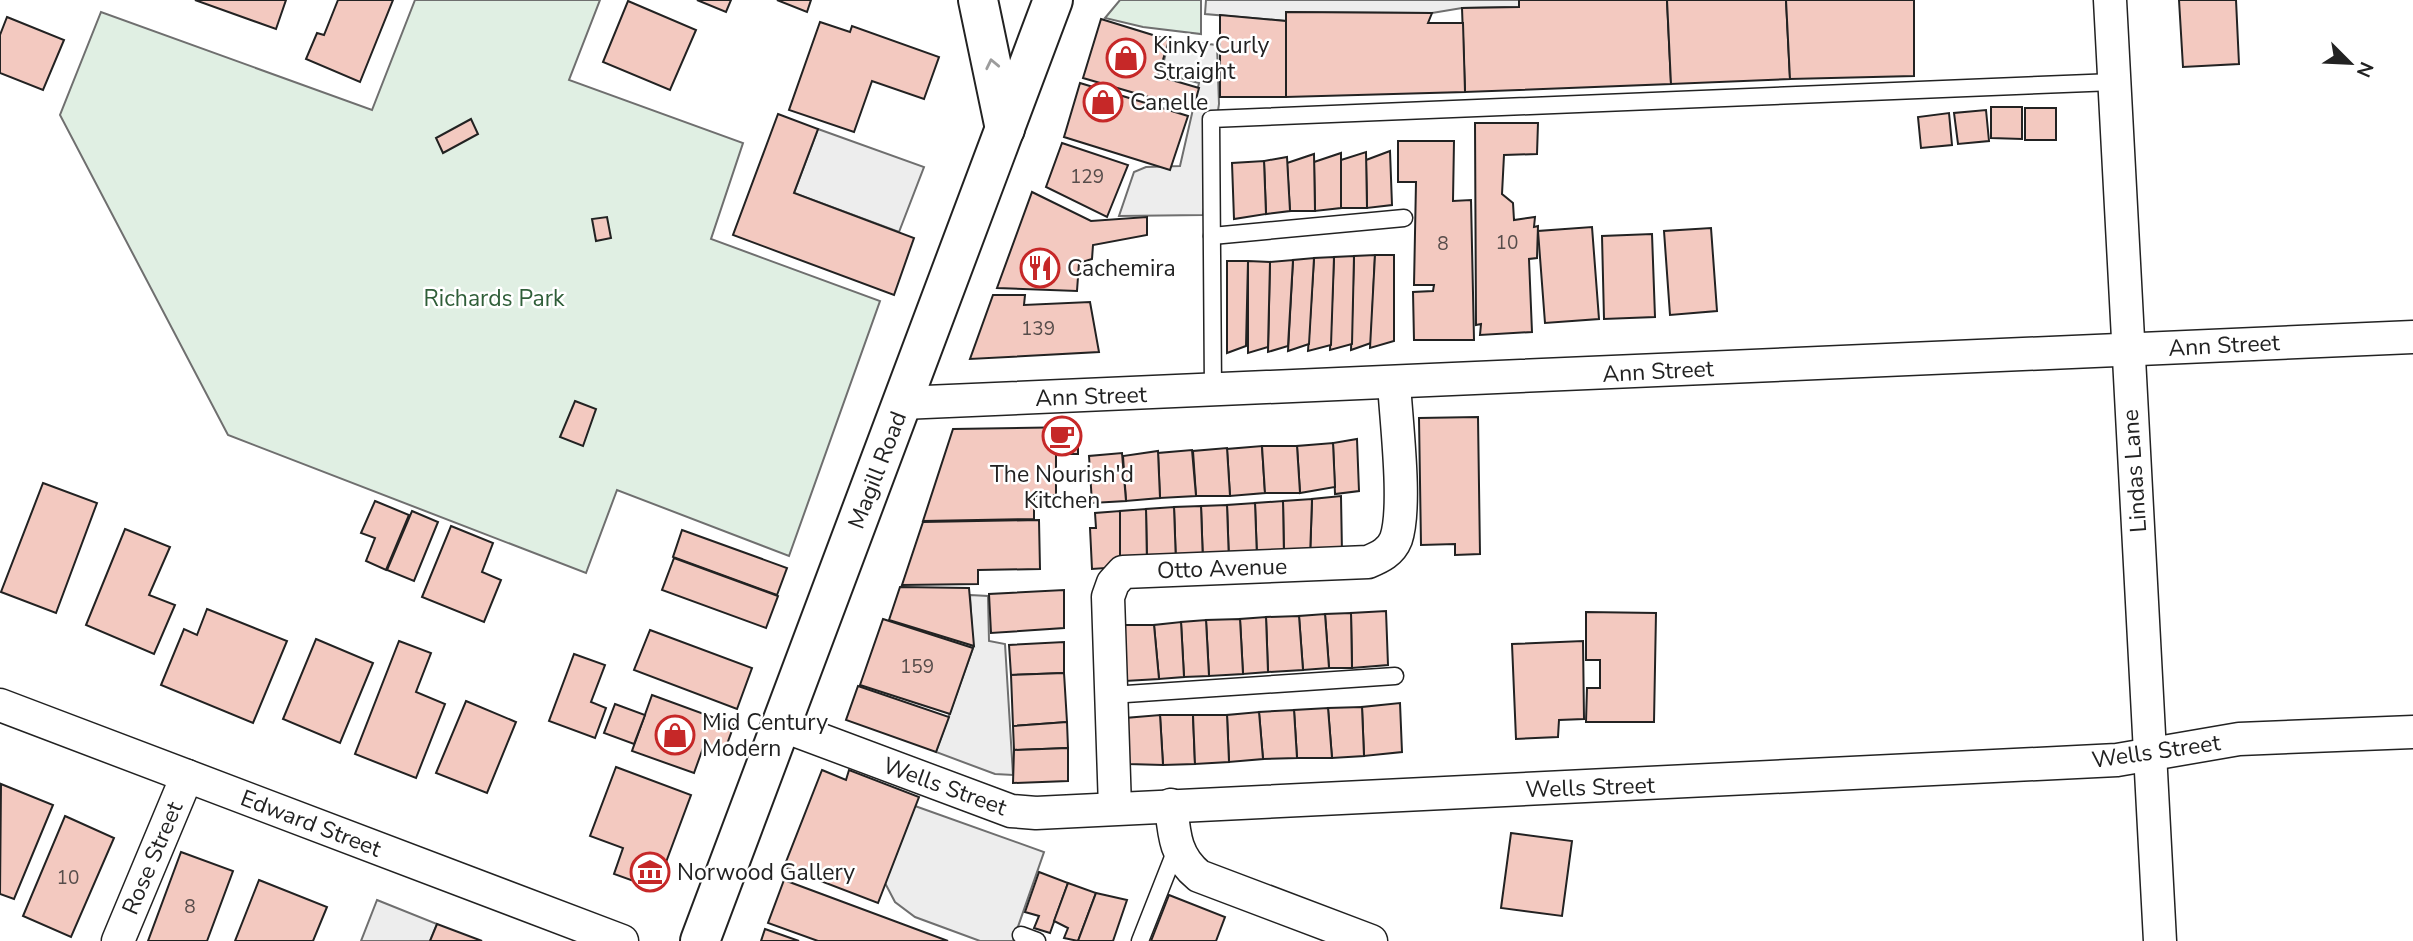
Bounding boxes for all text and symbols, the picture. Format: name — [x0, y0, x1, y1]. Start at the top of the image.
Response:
north arrow — [2315, 28, 2385, 98]
place label: Kinky Curly Straight — [1153, 30, 1270, 87]
shop icon: Kinky Curly Straight — [1105, 37, 1147, 79]
one-way arrow — [985, 58, 1000, 70]
text: N — [2350, 58, 2379, 81]
shop icon: Canelle — [1082, 81, 1124, 123]
place label: Canelle — [1130, 87, 1208, 118]
house number: 129 — [1070, 164, 1104, 190]
house number: 10 — [1496, 230, 1518, 256]
house number: 8 — [1437, 231, 1449, 257]
restaurant icon: Cachemira — [1019, 247, 1061, 289]
place label: Cachemira — [1067, 253, 1176, 284]
park label: Richards Park — [423, 283, 565, 314]
house number: 139 — [1021, 316, 1055, 342]
street label: Ann Street — [2168, 327, 2281, 364]
street label: Ann Street — [1602, 353, 1715, 390]
street label: Ann Street — [1035, 379, 1148, 414]
street label: Magill Road — [841, 407, 914, 533]
street label: Lindas Lane — [2115, 408, 2154, 534]
cafe icon: The Nourish'd Kitchen — [1041, 415, 1083, 457]
place label: The Nourish'd Kitchen — [990, 459, 1134, 516]
street label: Otto Avenue — [1156, 551, 1288, 586]
house number: 159 — [900, 654, 934, 680]
place label: Mid Century Modern — [702, 707, 828, 764]
shop icon: Mid Century Modern — [654, 714, 696, 756]
street label: Wells Street — [2090, 727, 2223, 776]
street label: Wells Street — [879, 750, 1012, 823]
street label: Wells Street — [1525, 770, 1656, 805]
street label: Edward Street — [236, 782, 386, 865]
street label: Rose Street — [115, 796, 191, 919]
museum icon: Norwood Gallery — [629, 851, 671, 893]
place label: Norwood Gallery — [677, 857, 855, 888]
house number: 10 — [57, 865, 79, 891]
house number: 8 — [184, 894, 196, 920]

